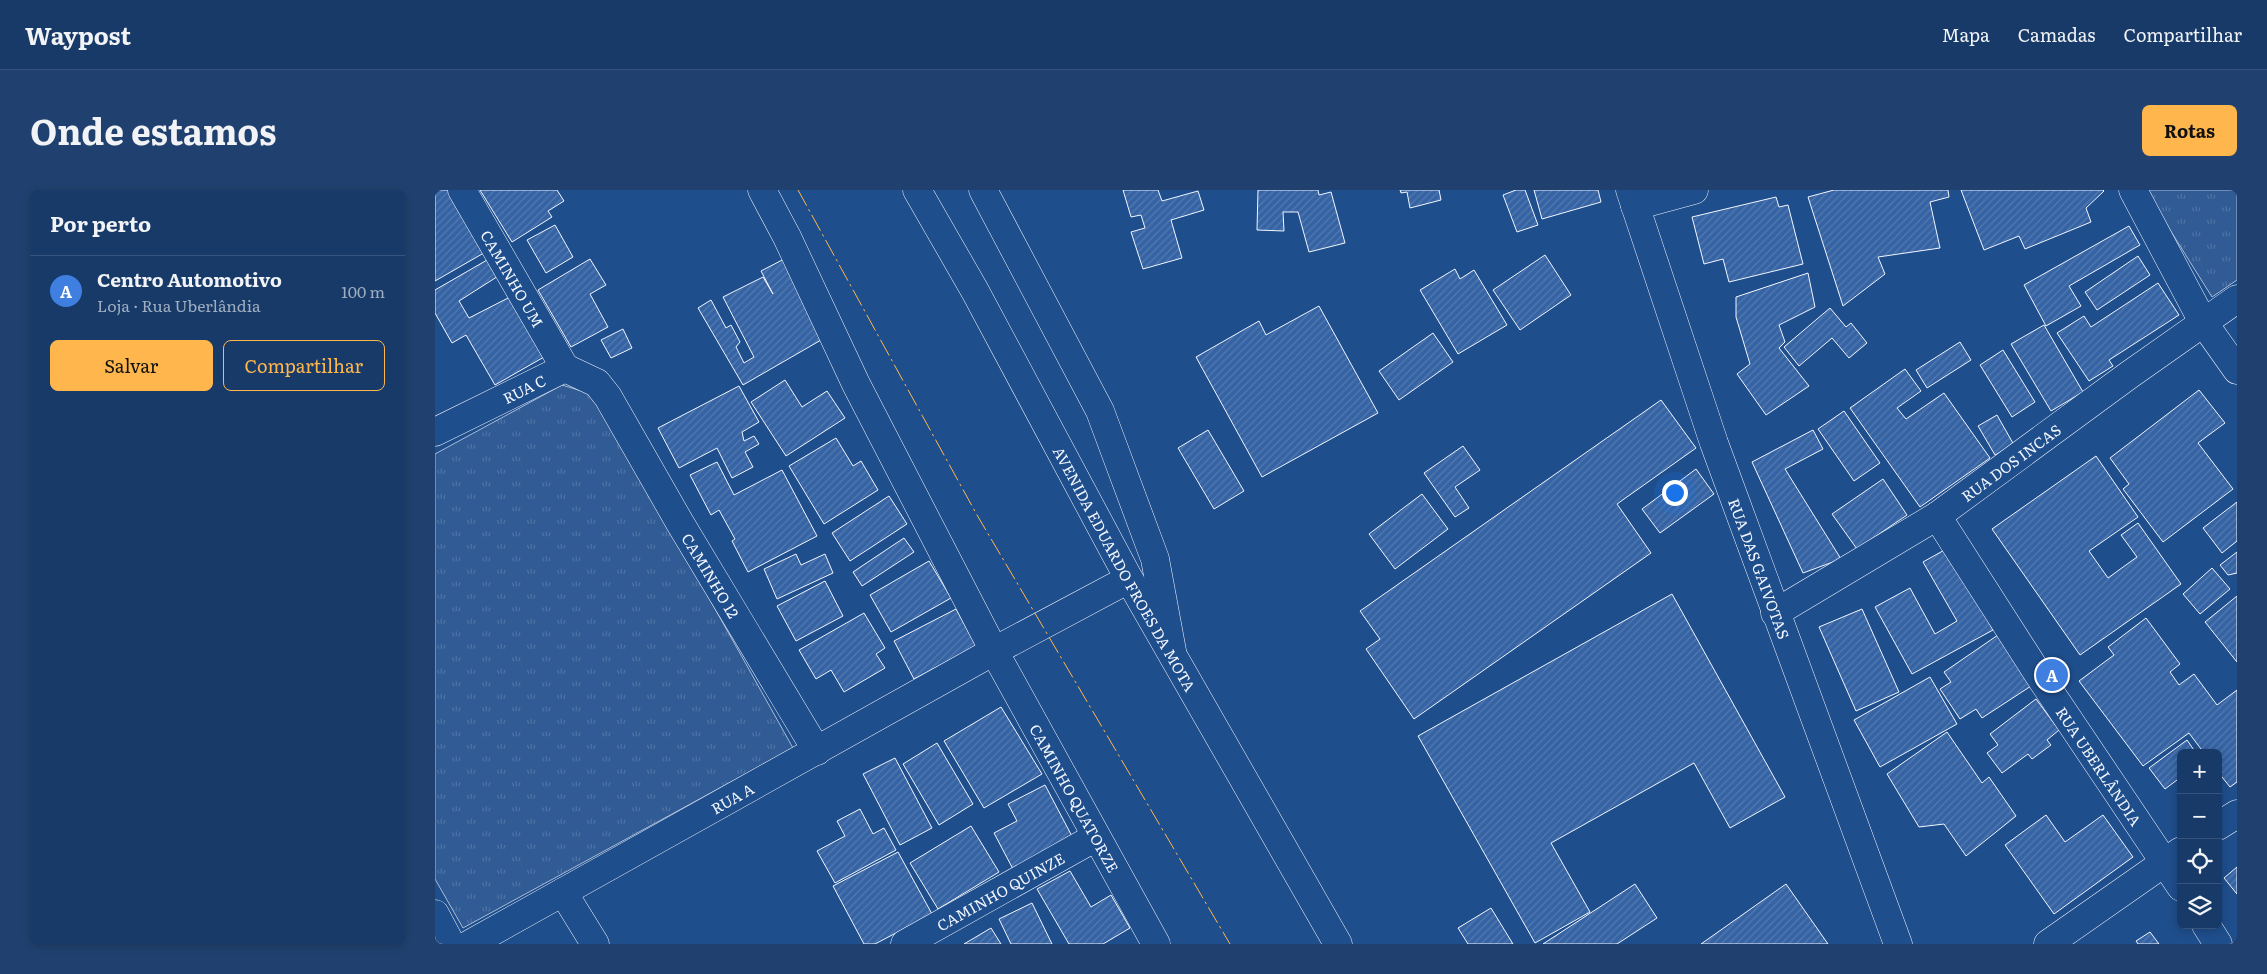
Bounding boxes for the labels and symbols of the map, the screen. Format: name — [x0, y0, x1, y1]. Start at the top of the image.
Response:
street label: CAMINHO UM — [476, 225, 550, 331]
street label: RUA C — [498, 368, 549, 409]
street label: RUA DOS INCAS — [1956, 418, 2065, 506]
street label: AVENIDA EDUARDO FROES DA MOTA — [1048, 442, 1202, 695]
your location — [1662, 480, 1688, 506]
street label: RUA DAS GAIVOTAS — [1724, 495, 1796, 642]
street label: CAMINHO 12 — [677, 528, 746, 622]
pin: A — [2036, 656, 2068, 694]
street label: RUA UBERLÂNDIA — [2051, 701, 2148, 830]
street label: CAMINHO QUATORZE — [1025, 719, 1126, 876]
street label: RUA A — [706, 776, 758, 819]
street label: CAMINHO QUINZE — [932, 846, 1068, 936]

